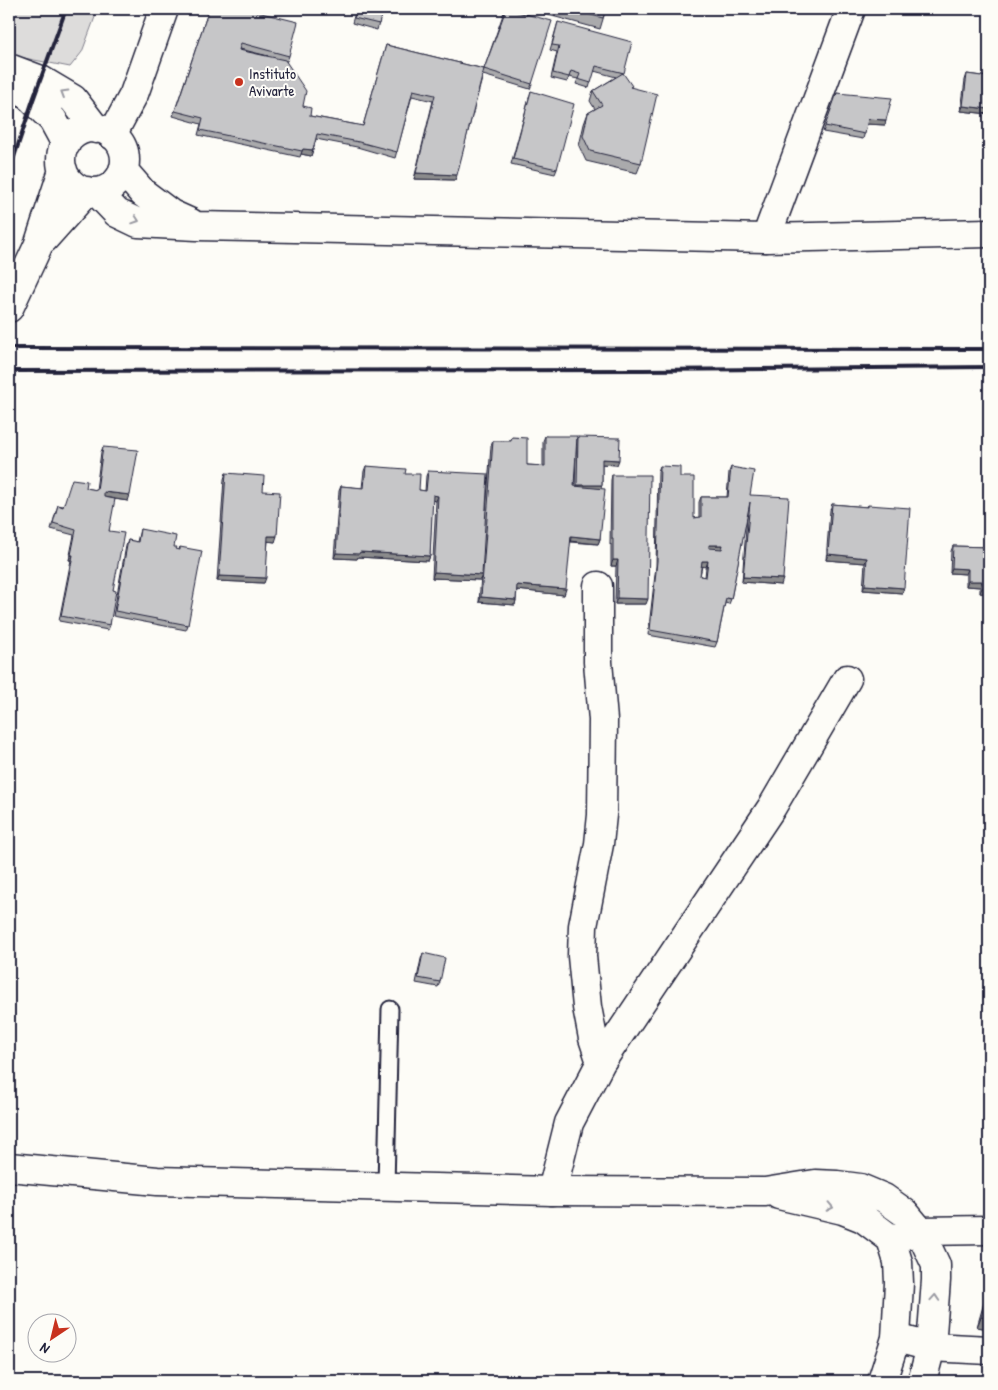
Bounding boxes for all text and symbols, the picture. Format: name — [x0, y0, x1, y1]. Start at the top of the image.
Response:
place label: Instituto Avivarte — [249, 63, 296, 101]
marker: Instituto Avivarte — [233, 76, 245, 88]
one-way arrow — [60, 89, 69, 99]
one-way arrow — [131, 215, 139, 225]
one-way arrow — [825, 1201, 834, 1212]
one-way arrow — [929, 1294, 940, 1302]
north arrow — [28, 1312, 78, 1362]
text: N — [35, 1339, 53, 1359]

